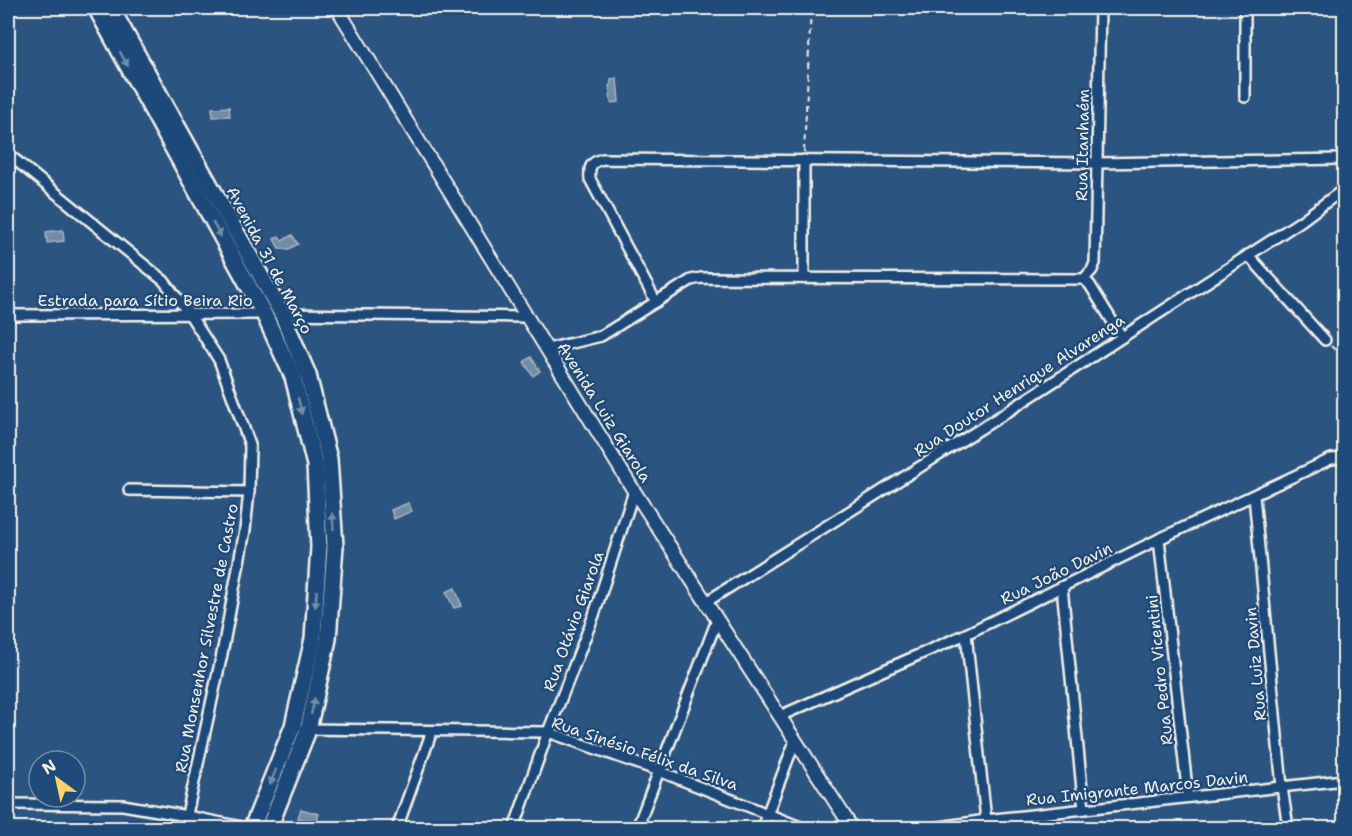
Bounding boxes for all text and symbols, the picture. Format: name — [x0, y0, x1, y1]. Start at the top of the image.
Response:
one-way arrow — [119, 50, 129, 67]
street label: Rua Itanhaém — [1071, 88, 1094, 201]
street label: Avenida 31 de Março — [222, 183, 317, 338]
one-way arrow — [212, 222, 222, 239]
street label: Estrada para Sítio Beira Rio — [37, 290, 253, 311]
street label: Rua Doutor Henrique Alvarenga — [910, 309, 1129, 461]
street label: Avenida Luiz Giarola — [553, 338, 656, 486]
one-way arrow — [295, 396, 305, 415]
street label: Rua Monsenhor Silvestre de Castro — [170, 502, 243, 774]
one-way arrow — [328, 511, 338, 530]
street label: Rua João Davin — [997, 537, 1116, 610]
street label: Rua Otávio Giarola — [538, 548, 609, 694]
one-way arrow — [311, 589, 320, 608]
street label: Rua Pedro Vicentini — [1141, 594, 1178, 746]
street label: Rua Luiz Davin — [1240, 606, 1271, 722]
one-way arrow — [309, 696, 318, 715]
street label: Rua Sinésio Félix da Silva — [549, 712, 741, 795]
north arrow — [27, 749, 87, 809]
text: N — [38, 755, 60, 779]
street label: Rua Imigrante Marcos Davin — [1025, 766, 1249, 811]
one-way arrow — [268, 769, 278, 787]

